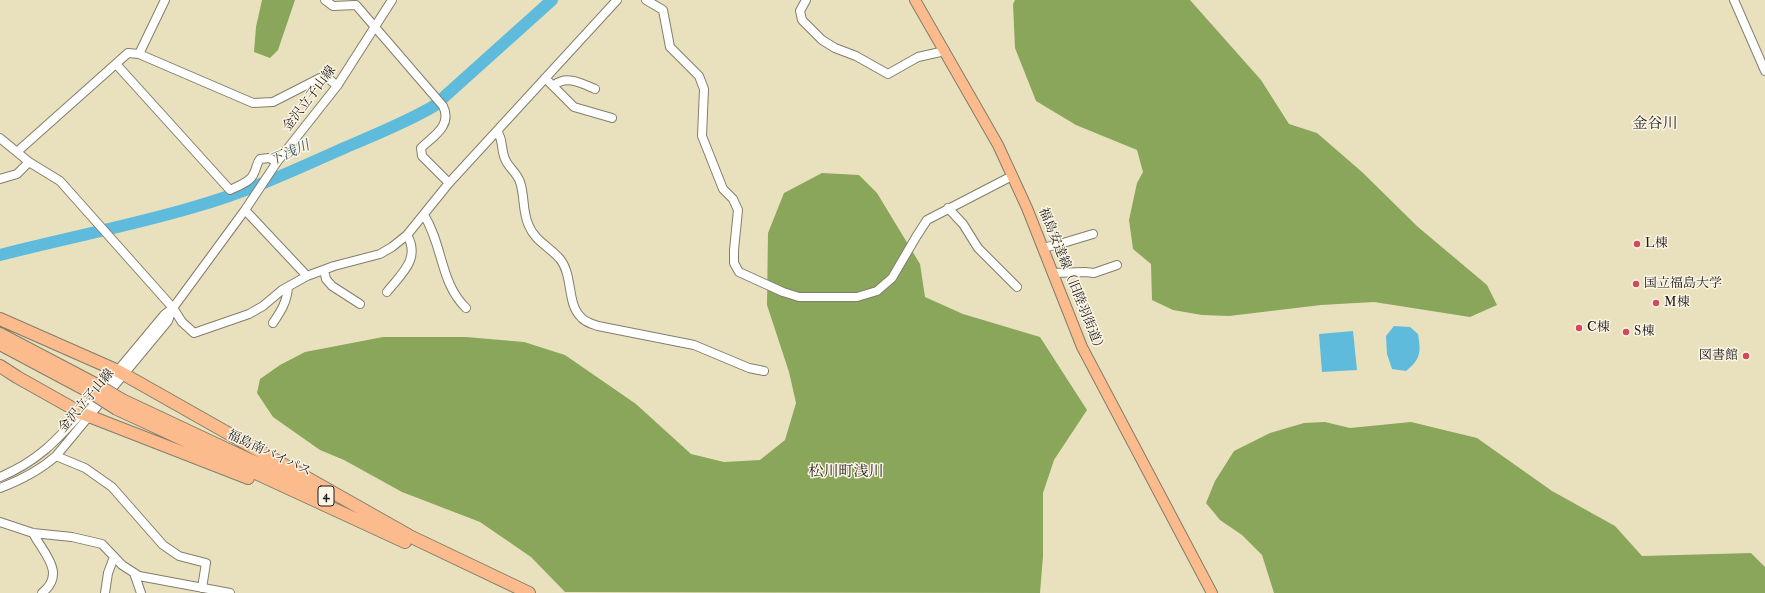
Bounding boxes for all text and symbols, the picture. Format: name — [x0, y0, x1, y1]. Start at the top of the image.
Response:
street label: 金沢立子山線 — [280, 63, 340, 135]
district label: 金谷川 — [1633, 116, 1677, 134]
water label: 下浅川 — [267, 138, 313, 170]
street label: 福島安達線（旧陸羽街道） — [1035, 206, 1107, 356]
place label: L棟 — [1645, 236, 1667, 252]
marker: L棟 — [1632, 239, 1642, 249]
place label: 国立福島大学 — [1644, 276, 1722, 292]
marker: 国立福島大学 — [1631, 279, 1641, 289]
place label: M棟 — [1664, 295, 1690, 311]
marker: M棟 — [1651, 298, 1661, 308]
place label: C棟 — [1587, 320, 1610, 336]
marker: C棟 — [1574, 323, 1584, 333]
place label: S棟 — [1634, 324, 1654, 340]
marker: S棟 — [1621, 327, 1631, 337]
place label: 図書館 — [1699, 348, 1738, 364]
marker: 図書館 — [1741, 351, 1751, 361]
street label: 金沢立子山線 — [56, 366, 118, 436]
street label: 福島南バイパス — [224, 428, 314, 480]
district label: 松川町浅川 — [809, 464, 883, 482]
road number: 4 — [318, 486, 334, 506]

